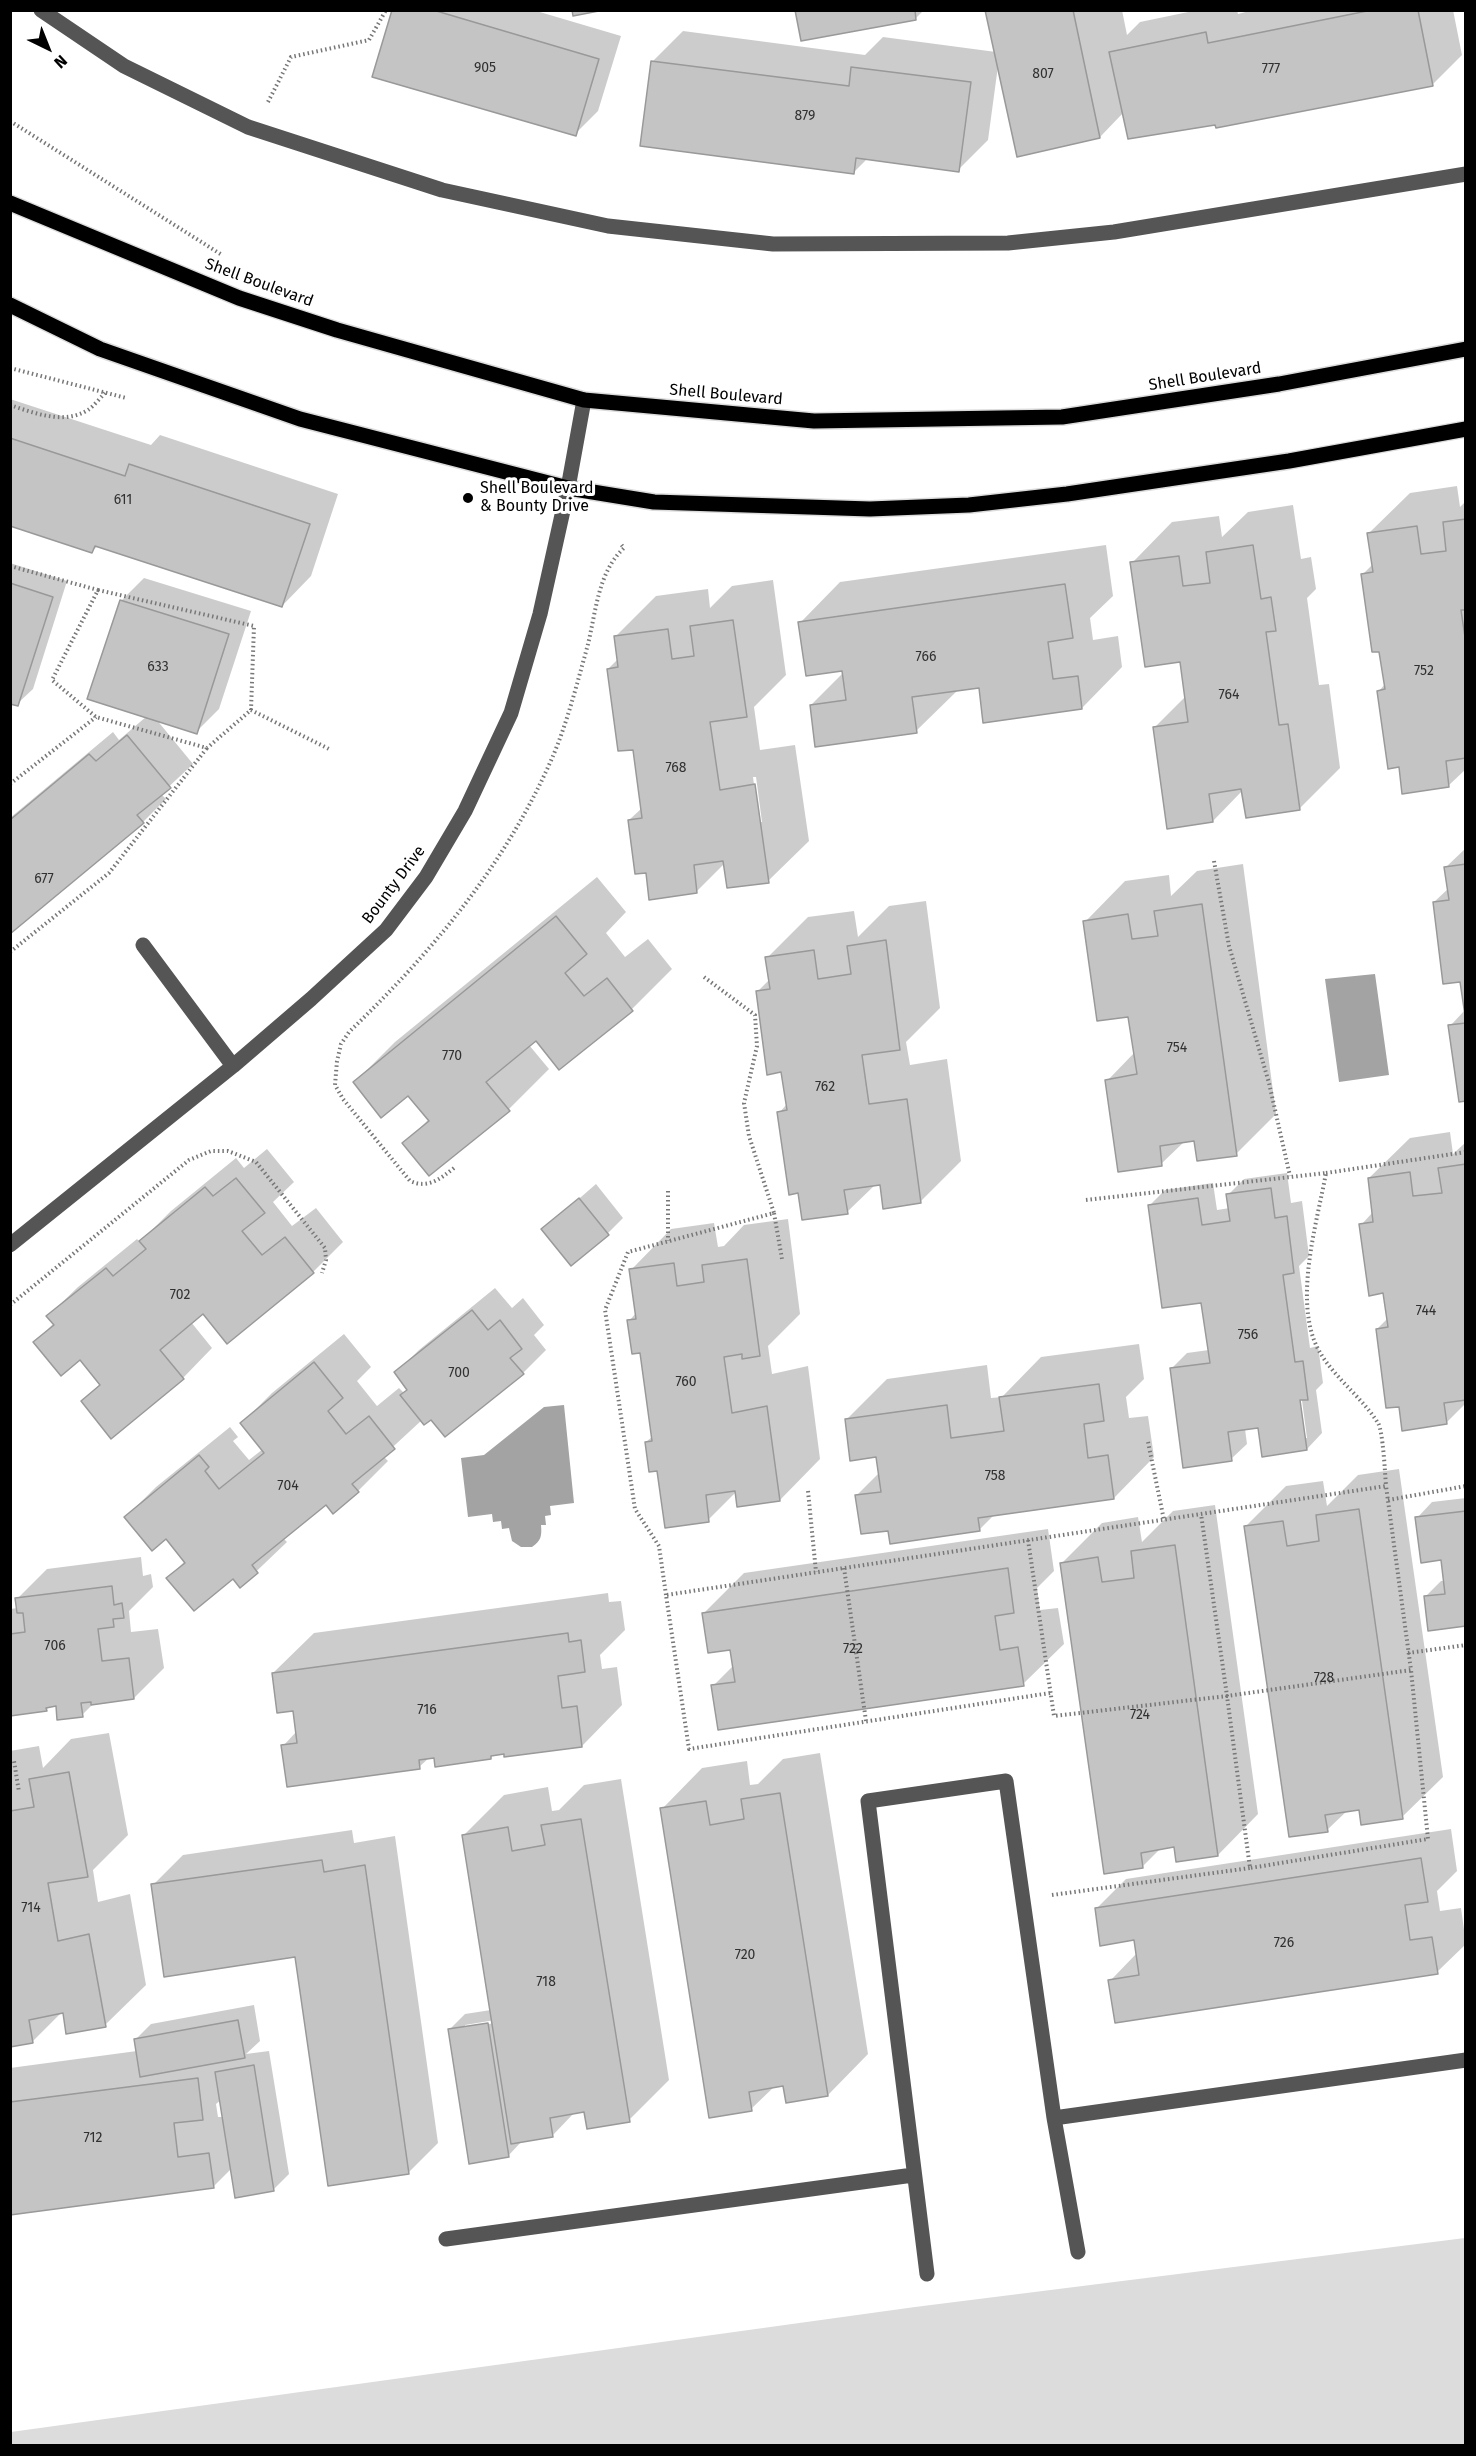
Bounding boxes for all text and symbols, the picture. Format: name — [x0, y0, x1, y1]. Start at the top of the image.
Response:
north arrow — [18, 18, 78, 78]
text: N — [50, 51, 71, 72]
house number: 905 — [474, 60, 496, 76]
house number: 777 — [1262, 61, 1280, 77]
house number: 807 — [1032, 66, 1054, 82]
house number: 879 — [795, 108, 815, 124]
street label: Shell Boulevard — [202, 255, 316, 311]
street label: Shell Boulevard — [1147, 359, 1263, 395]
street label: Shell Boulevard — [669, 380, 783, 410]
place label: Shell Boulevard & Bounty Drive — [480, 479, 594, 517]
marker: Shell Boulevard & Bounty Drive — [461, 491, 475, 505]
house number: 611 — [114, 492, 132, 508]
house number: 766 — [916, 649, 936, 665]
house number: 633 — [147, 659, 169, 675]
house number: 752 — [1414, 663, 1434, 679]
house number: 764 — [1219, 687, 1239, 703]
house number: 768 — [665, 760, 687, 776]
street label: Bounty Drive — [358, 842, 430, 928]
house number: 677 — [34, 871, 54, 887]
house number: 754 — [1167, 1040, 1187, 1056]
house number: 770 — [442, 1048, 462, 1064]
house number: 762 — [815, 1079, 835, 1095]
house number: 702 — [170, 1287, 190, 1303]
house number: 744 — [1416, 1303, 1436, 1319]
house number: 756 — [1238, 1327, 1258, 1343]
house number: 700 — [448, 1365, 470, 1381]
house number: 760 — [675, 1374, 697, 1390]
house number: 758 — [985, 1468, 1005, 1484]
house number: 704 — [277, 1478, 299, 1494]
house number: 706 — [44, 1638, 66, 1654]
house number: 722 — [843, 1641, 863, 1657]
house number: 728 — [1314, 1670, 1334, 1686]
house number: 716 — [417, 1702, 437, 1718]
house number: 724 — [1130, 1707, 1150, 1723]
house number: 714 — [21, 1900, 41, 1916]
house number: 726 — [1274, 1935, 1294, 1951]
house number: 720 — [735, 1947, 755, 1963]
house number: 718 — [536, 1974, 556, 1990]
house number: 712 — [84, 2130, 102, 2146]

